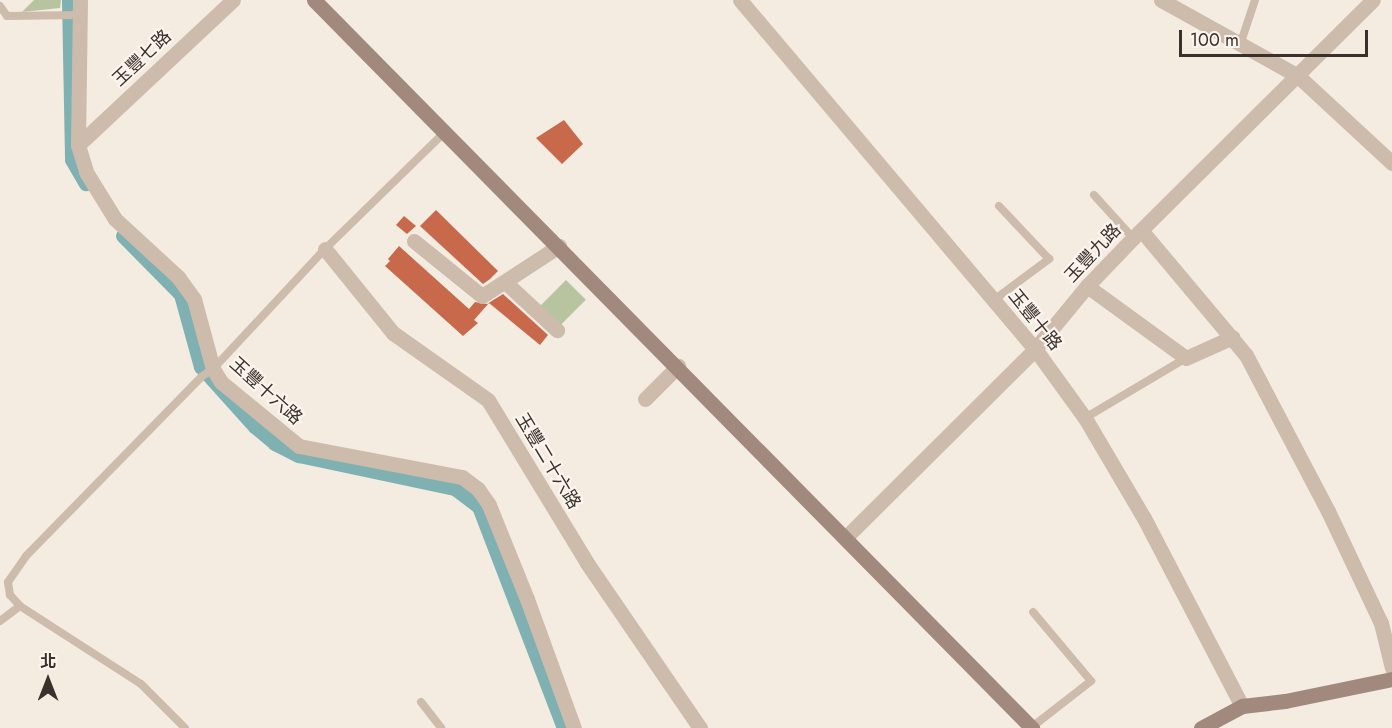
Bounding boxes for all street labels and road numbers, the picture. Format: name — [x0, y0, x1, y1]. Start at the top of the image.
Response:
street label: 玉豐七路 — [108, 26, 176, 90]
street label: 玉豐九路 — [1061, 219, 1125, 287]
street label: 玉豐十路 — [1004, 285, 1066, 355]
street label: 玉豐十六路 — [225, 353, 307, 429]
street label: 玉豐二十六路 — [511, 409, 585, 513]

